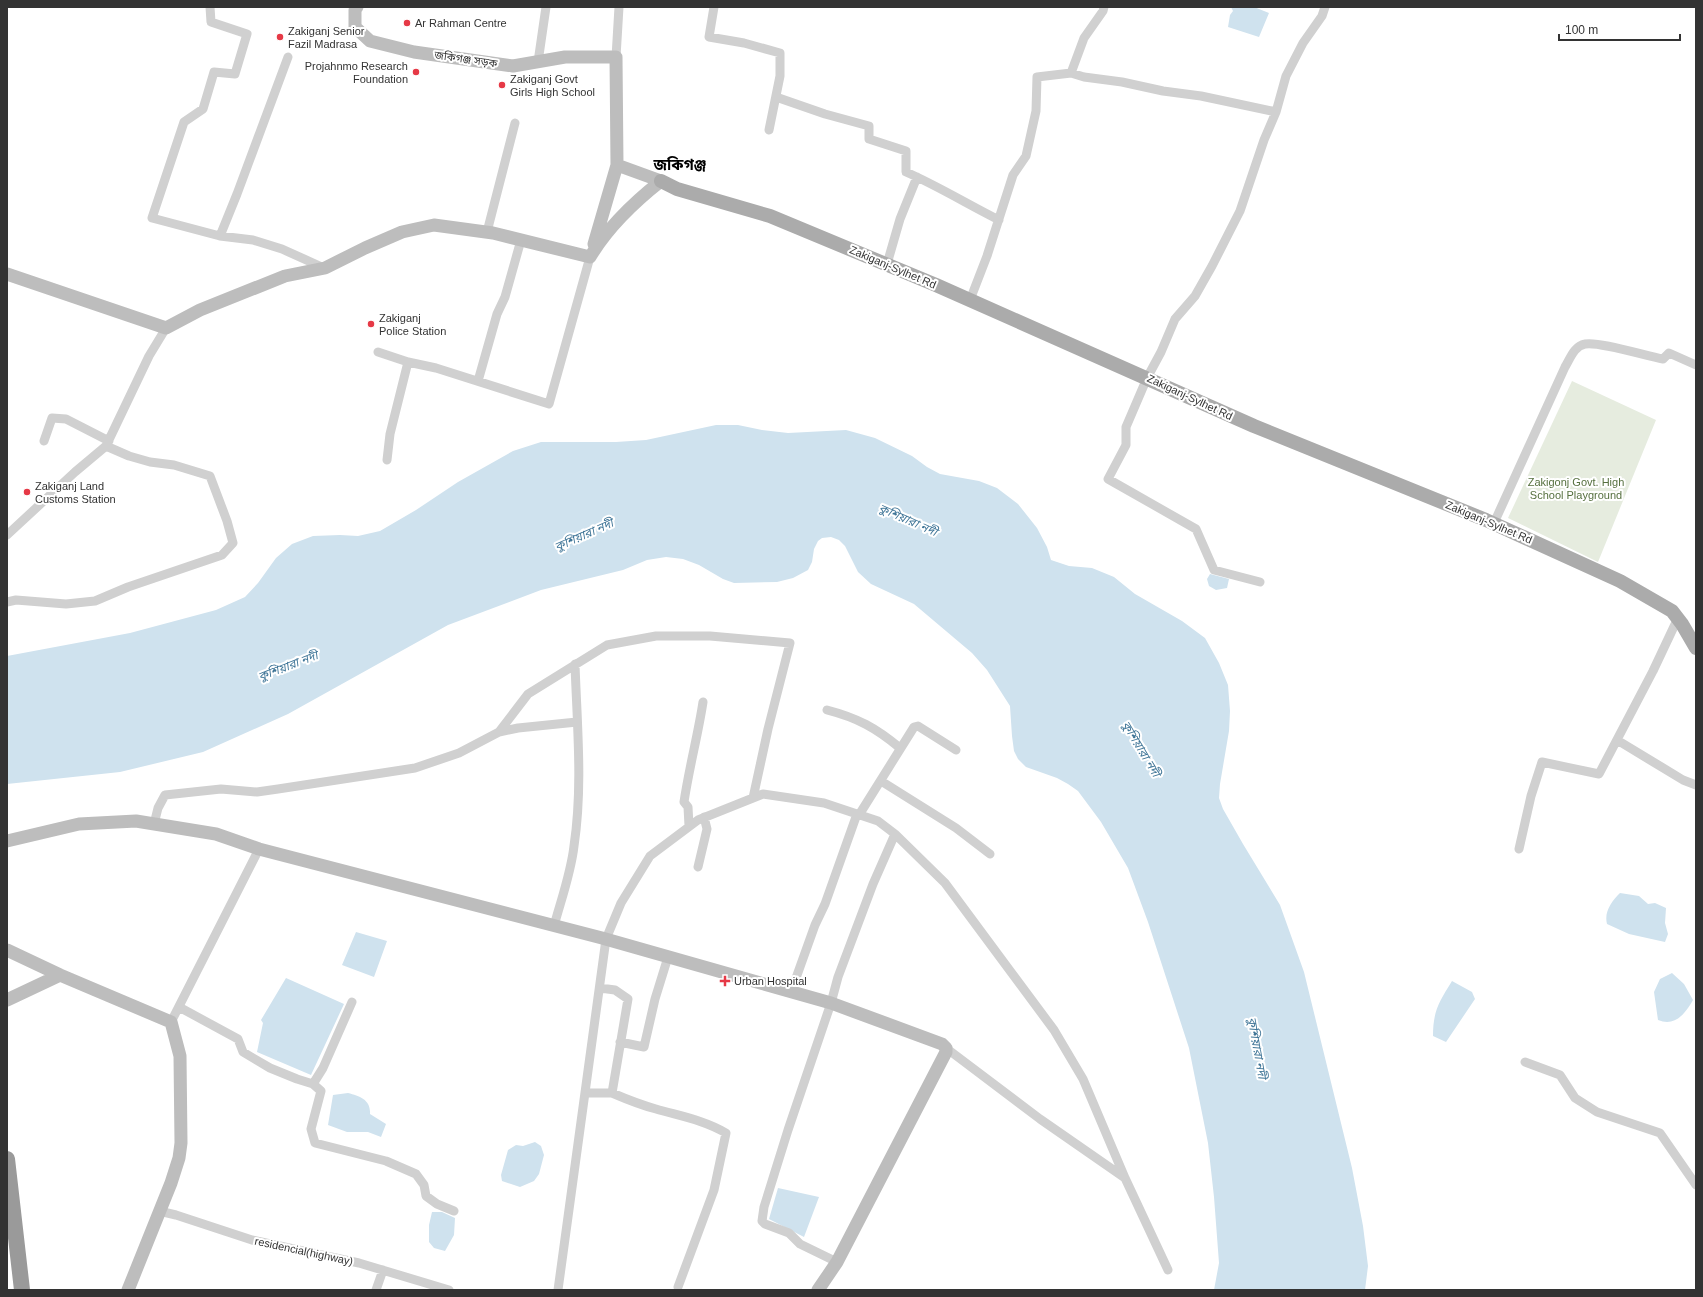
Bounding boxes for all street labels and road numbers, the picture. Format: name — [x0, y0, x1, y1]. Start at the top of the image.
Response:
street label: জকিগঞ্জ সড়ক — [433, 49, 498, 69]
street label: Zakiganj-Sylhet Rd — [848, 243, 938, 291]
street label: Zakiganj-Sylhet Rd — [1145, 372, 1235, 422]
street label: Zakiganj-Sylhet Rd — [1444, 498, 1534, 546]
street label: residencial(highway) — [254, 1235, 354, 1267]

